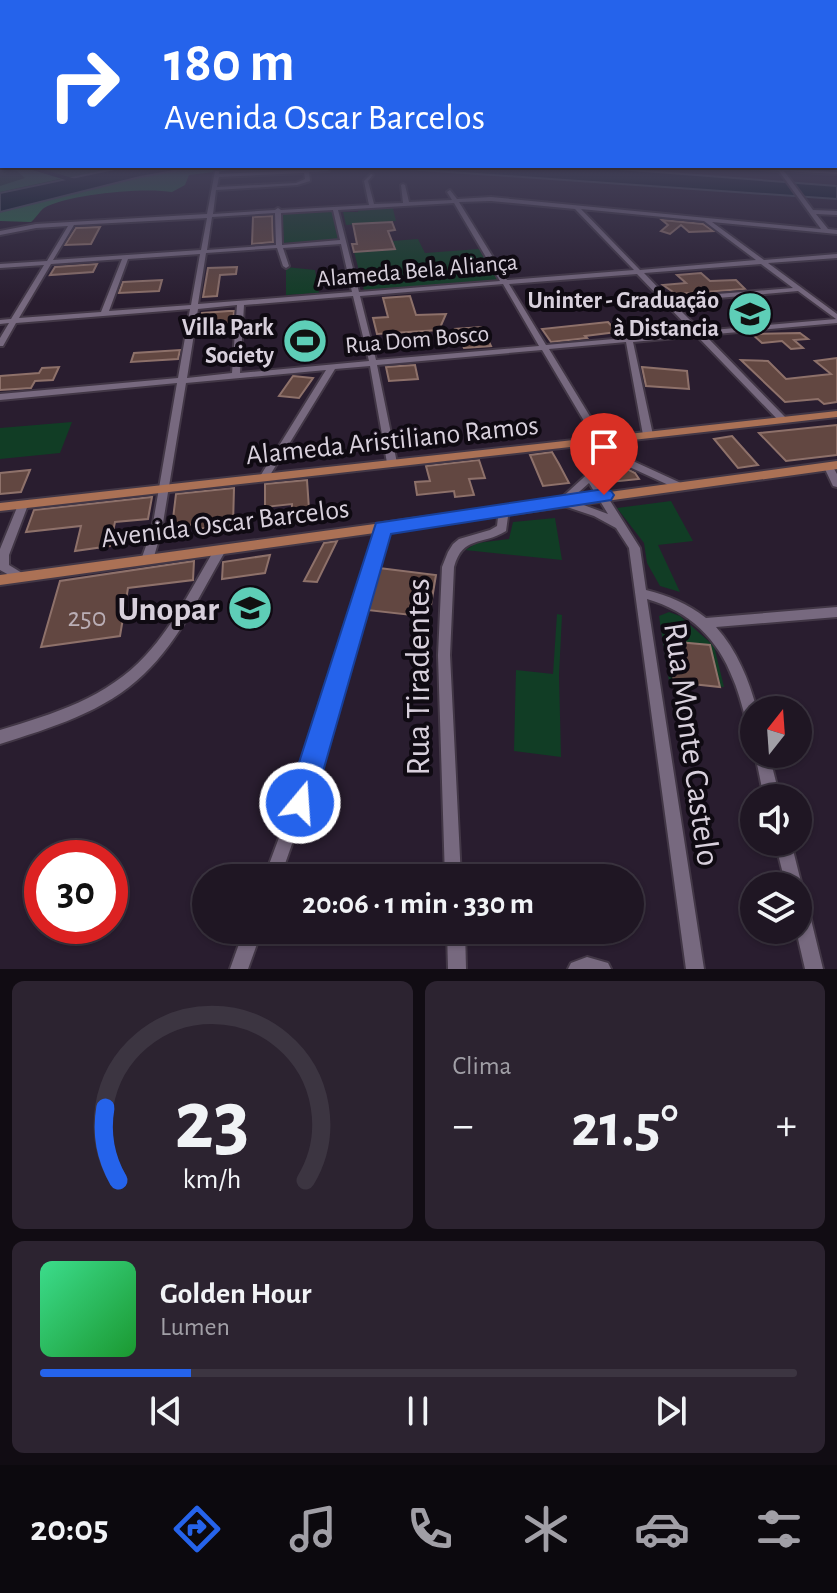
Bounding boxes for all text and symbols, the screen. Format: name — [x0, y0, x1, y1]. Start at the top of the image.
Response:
icon: right — [32, 32, 136, 136]
text: 180 m — [164, 35, 295, 91]
text: Avenida Oscar Barcelos — [164, 100, 485, 136]
street label: Alameda Bela Aliança — [315, 250, 519, 292]
place label: Uninter - Graduação à Distancia — [528, 289, 719, 341]
school or university icon: Uninter - Graduação à Distancia — [726, 290, 774, 338]
place label: Villa Park Society — [182, 316, 274, 368]
sports icon: Villa Park Society — [281, 317, 329, 365]
street label: Rua Dom Bosco — [344, 322, 490, 358]
street label: Alameda Aristiliano Ramos — [244, 412, 540, 470]
pin — [570, 413, 638, 495]
icon: arrive — [582, 425, 626, 469]
street label: Avenida Oscar Barcelos — [100, 495, 351, 553]
street label: Rua Tiradentes — [402, 578, 436, 776]
school or university icon: Unopar — [226, 584, 274, 632]
place label: Unopar — [117, 593, 219, 627]
house number: 250 — [67, 604, 107, 632]
street label: Rua Monte Castelo — [657, 620, 725, 868]
north arrow — [740, 696, 812, 768]
map controls — [740, 696, 812, 944]
position arrow — [258, 761, 342, 845]
button: sound — [740, 784, 812, 856]
speed limit sign: 30 — [24, 840, 128, 944]
button: layers — [740, 872, 812, 944]
text: 20:06 · 1 min · 330 m — [302, 889, 534, 919]
text: Clima — [453, 1053, 512, 1079]
text: 23 — [175, 1080, 250, 1164]
text: 21.5° — [571, 1097, 678, 1157]
text: − — [453, 1104, 474, 1148]
text: + — [776, 1104, 797, 1148]
text: km/h — [183, 1165, 242, 1194]
text: Golden Hour — [160, 1279, 312, 1309]
text: Lumen — [160, 1314, 230, 1340]
icon: previous — [144, 1389, 188, 1433]
icon: pause — [396, 1389, 440, 1433]
icon: next — [649, 1389, 693, 1433]
icon: directions — [169, 1501, 225, 1557]
icon: music — [285, 1501, 341, 1557]
icon: phone — [402, 1501, 458, 1557]
icon: climate — [518, 1501, 574, 1557]
icon: car — [634, 1501, 690, 1557]
icon: filters — [751, 1501, 807, 1557]
text: 20:05 — [30, 1511, 108, 1547]

